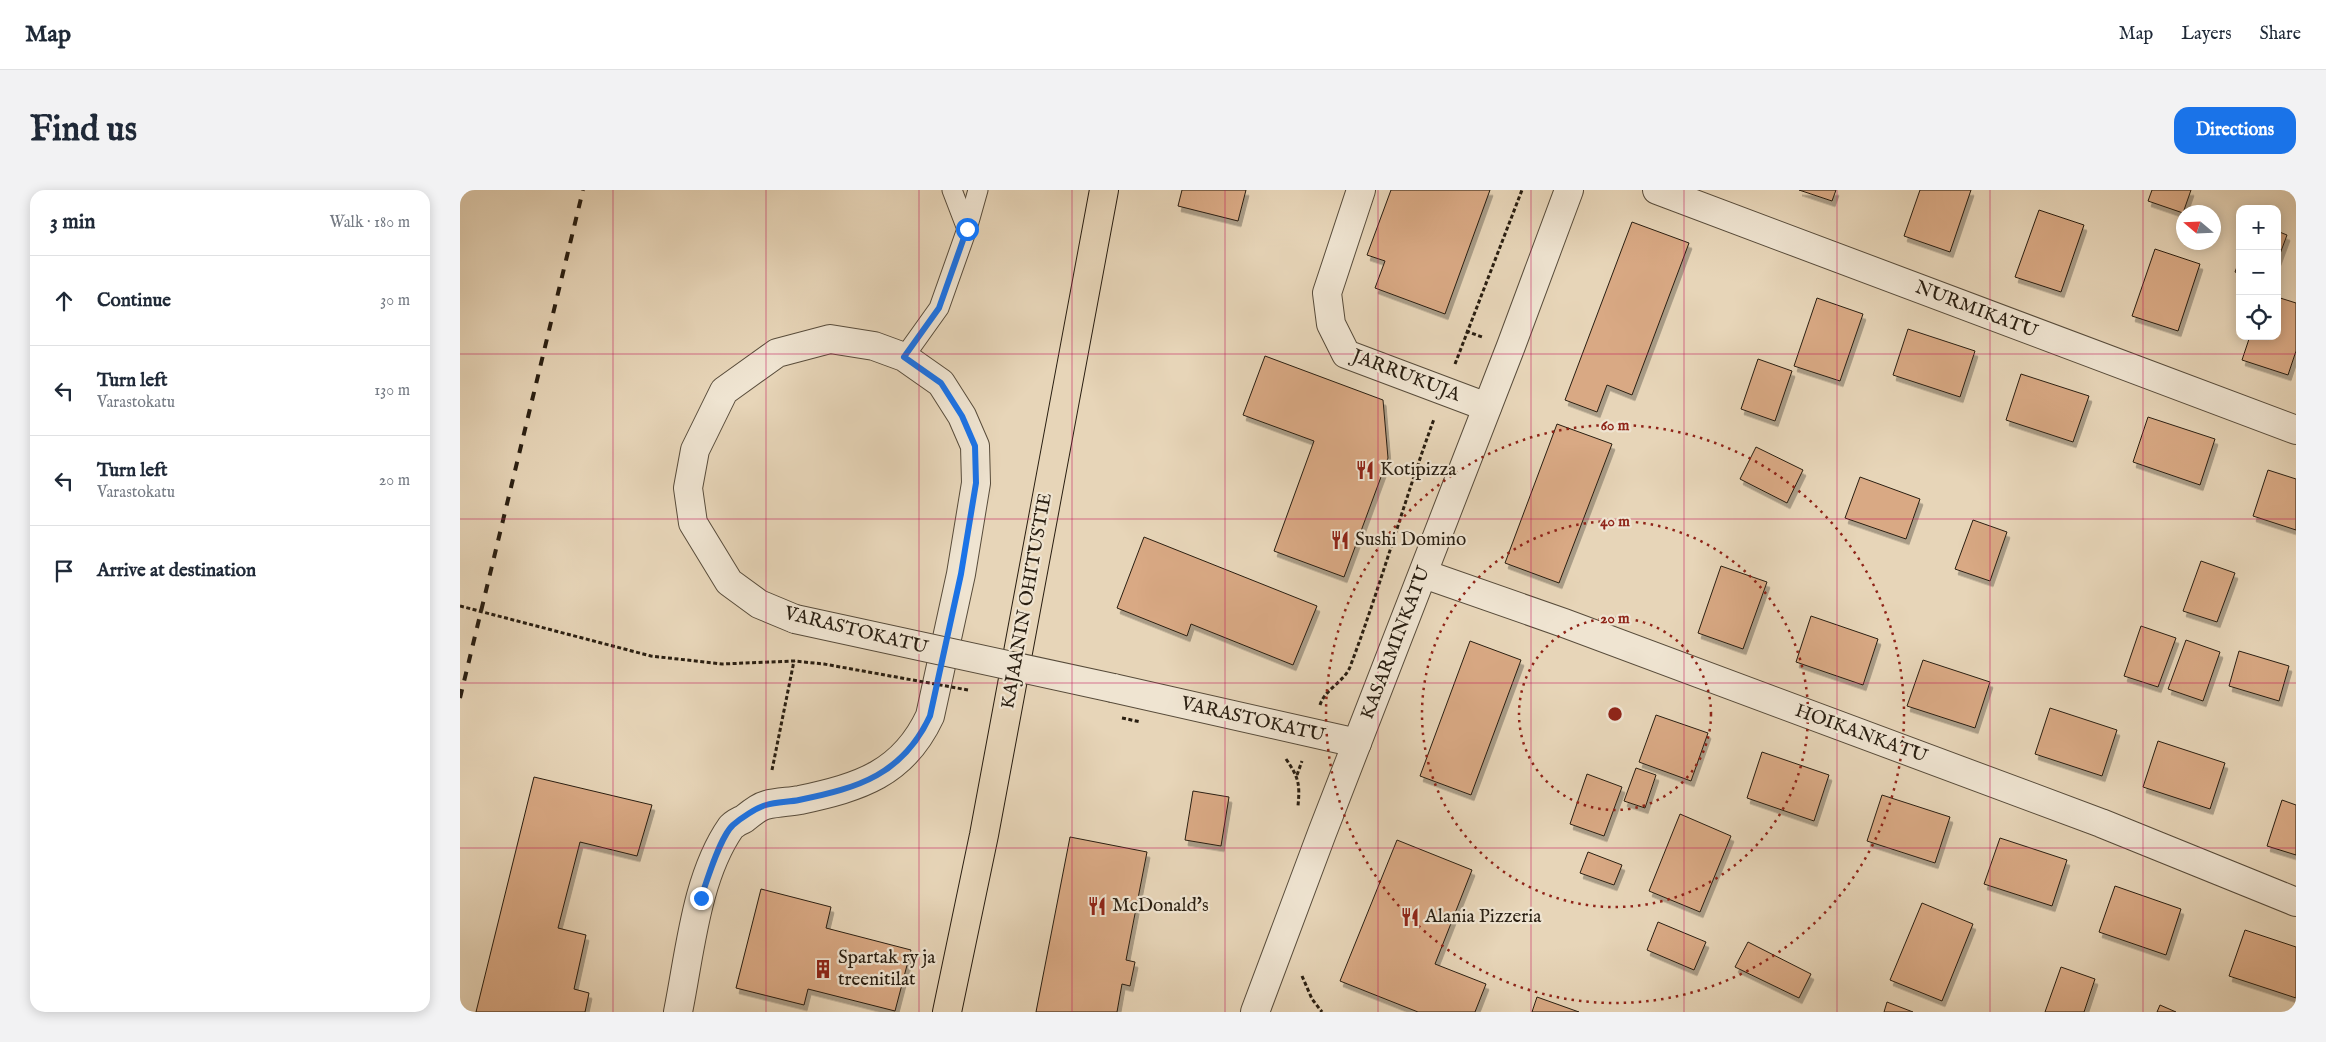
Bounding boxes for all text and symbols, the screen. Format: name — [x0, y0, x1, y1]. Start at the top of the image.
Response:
text: Map — [25, 19, 71, 50]
text: Map — [2119, 23, 2153, 46]
text: Layers — [2181, 23, 2232, 46]
text: Share — [2260, 23, 2301, 46]
button: Directions — [2174, 107, 2296, 154]
text: Find us — [30, 108, 137, 153]
north arrow — [2176, 205, 2221, 250]
map controls — [2236, 205, 2281, 340]
button: + — [2236, 205, 2281, 250]
text: 3 min — [50, 209, 95, 236]
text: Walk · 180 m — [329, 213, 410, 233]
route start — [956, 218, 979, 241]
button: − — [2236, 250, 2281, 295]
street label: NURMIKATU — [1911, 276, 2041, 345]
icon: ahead — [50, 287, 78, 315]
text: Continue — [97, 289, 171, 313]
text: 30 m — [380, 291, 410, 311]
button: locate — [2236, 295, 2281, 340]
street label: JARRUKUJA — [1347, 344, 1465, 408]
text: Turn left — [97, 369, 168, 393]
icon: left — [50, 377, 78, 405]
text: 130 m — [374, 381, 410, 401]
text: Varastokatu — [97, 393, 175, 413]
text: 60 m — [1601, 416, 1630, 435]
place label: Kotipizza — [1380, 458, 1457, 482]
text: Turn left — [97, 459, 168, 483]
restaurant icon: Kotipizza — [1354, 459, 1376, 481]
icon: left — [50, 467, 78, 495]
text: 20 m — [379, 471, 410, 491]
text: Varastokatu — [97, 483, 175, 503]
street label: KAJAANIN OHITUSTIE — [996, 491, 1058, 711]
text: 40 m — [1600, 512, 1630, 531]
place label: Sushi Domino — [1355, 528, 1466, 552]
restaurant icon: Sushi Domino — [1329, 529, 1351, 551]
icon: arrive — [50, 557, 78, 585]
text: Arrive at destination — [97, 559, 256, 583]
street label: KASARMINKATU — [1356, 562, 1437, 723]
street label: VARASTOKATU — [781, 601, 931, 661]
text: 20 m — [1600, 609, 1630, 628]
street label: VARASTOKATU — [1178, 692, 1328, 748]
street label: HOIKANKATU — [1792, 699, 1931, 769]
centre of rings — [1606, 705, 1624, 723]
route end — [690, 887, 713, 910]
place label: McDonald's — [1112, 894, 1209, 918]
restaurant icon: McDonald's — [1086, 895, 1108, 917]
place label: Alania Pizzeria — [1424, 905, 1542, 929]
restaurant icon: Alania Pizzeria — [1399, 906, 1421, 928]
place label: Spartak ry ja treenitilat — [838, 946, 936, 992]
building icon: Spartak ry ja treenitilat — [812, 958, 834, 980]

